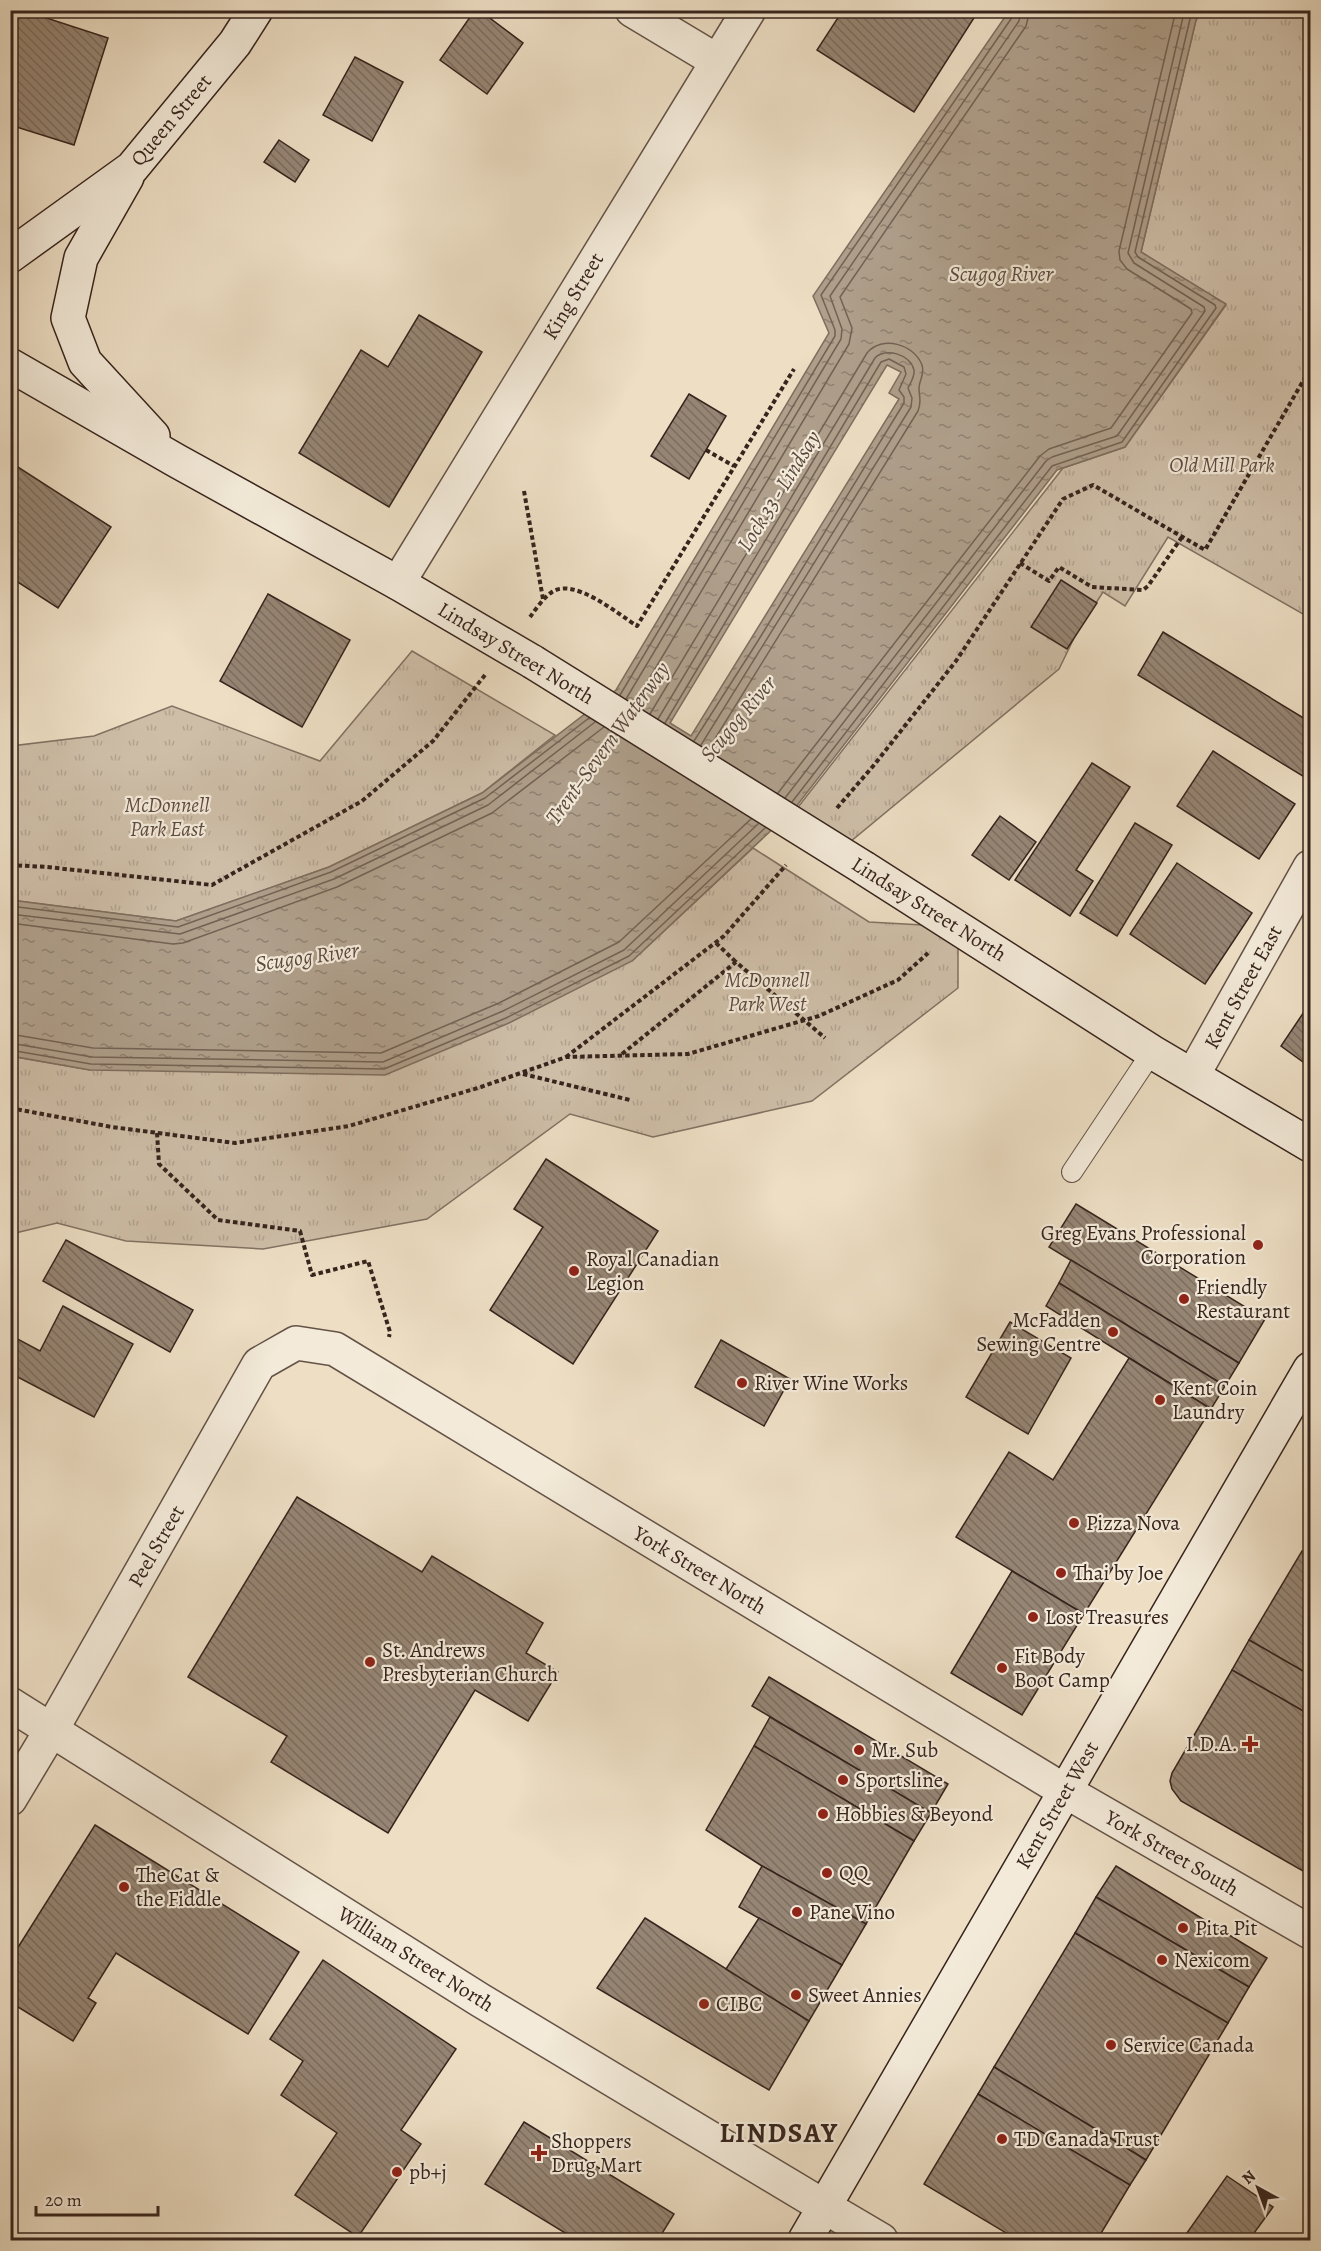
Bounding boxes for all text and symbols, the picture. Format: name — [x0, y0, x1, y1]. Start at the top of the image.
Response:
street label: Queen Street — [124, 68, 218, 172]
street label: King Street — [536, 247, 610, 345]
water label: Scugog River — [949, 259, 1054, 289]
water label: Lock 33 - Lindsay — [730, 424, 828, 557]
park label: Old Mill Park — [1169, 451, 1275, 479]
street label: Lindsay Street North — [433, 595, 599, 711]
water label: Trent–Severn Waterway — [539, 655, 677, 830]
water label: Scugog River — [693, 668, 784, 769]
park label: McDonnell Park East — [125, 791, 210, 843]
street label: Lindsay Street North — [846, 850, 1012, 968]
street label: Kent Street East — [1197, 920, 1289, 1054]
water label: Scugog River — [253, 935, 362, 979]
park label: McDonnell Park West — [725, 966, 810, 1018]
place label: Greg Evans Professional Corporation — [1041, 1219, 1246, 1271]
marker: Greg Evans Professional Corporation — [1251, 1238, 1265, 1252]
place label: Royal Canadian Legion — [586, 1245, 719, 1297]
marker: Royal Canadian Legion — [567, 1264, 581, 1278]
place label: Friendly Restaurant — [1196, 1273, 1290, 1325]
marker: Friendly Restaurant — [1177, 1292, 1191, 1306]
place label: McFadden Sewing Centre — [976, 1306, 1101, 1358]
marker: McFadden Sewing Centre — [1106, 1325, 1120, 1339]
place label: River Wine Works — [754, 1369, 908, 1397]
place label: Kent Coin Laundry — [1172, 1374, 1257, 1426]
marker: River Wine Works — [735, 1376, 749, 1390]
marker: Kent Coin Laundry — [1153, 1393, 1167, 1407]
street label: Peel Street — [121, 1500, 191, 1592]
place label: Pizza Nova — [1086, 1509, 1180, 1537]
marker: Pizza Nova — [1067, 1516, 1081, 1530]
street label: York Street North — [627, 1519, 772, 1621]
place label: Thai by Joe — [1073, 1559, 1163, 1587]
marker: Thai by Joe — [1054, 1566, 1068, 1580]
place label: Lost Treasures — [1045, 1603, 1169, 1631]
marker: Lost Treasures — [1026, 1610, 1040, 1624]
place label: St. Andrews Presbyterian Church — [382, 1636, 558, 1688]
place label: Fit Body Boot Camp — [1014, 1642, 1110, 1694]
marker: St. Andrews Presbyterian Church — [363, 1655, 377, 1669]
marker: Fit Body Boot Camp — [995, 1661, 1009, 1675]
place label: I.D.A. — [1186, 1730, 1238, 1758]
place label: Mr. Sub — [871, 1736, 938, 1764]
street label: Kent Street West — [1009, 1736, 1105, 1874]
marker: I.D.A. — [1243, 1737, 1257, 1751]
marker: Mr. Sub — [852, 1743, 866, 1757]
place label: Sportsline — [855, 1766, 943, 1794]
marker: Sportsline — [836, 1773, 850, 1787]
place label: Hobbies & Beyond — [835, 1800, 994, 1828]
street label: York Street South — [1099, 1803, 1244, 1903]
marker: Hobbies & Beyond — [816, 1807, 830, 1821]
place label: QQ — [839, 1859, 871, 1887]
place label: The Cat & the Fiddle — [136, 1861, 221, 1913]
marker: QQ — [820, 1866, 834, 1880]
marker: The Cat & the Fiddle — [117, 1880, 131, 1894]
place label: Pane Vino — [809, 1898, 895, 1926]
street label: William Street North — [332, 1899, 499, 2018]
marker: Pane Vino — [790, 1905, 804, 1919]
place label: Pita Pit — [1195, 1914, 1257, 1942]
marker: Pita Pit — [1176, 1921, 1190, 1935]
place label: Nexicom — [1174, 1946, 1250, 1974]
marker: Nexicom — [1155, 1953, 1169, 1967]
place label: Sweet Annies — [808, 1981, 922, 2009]
marker: Sweet Annies — [789, 1988, 803, 2002]
place label: CIBC — [716, 1990, 762, 2018]
marker: CIBC — [697, 1997, 711, 2011]
place label: Service Canada — [1123, 2031, 1254, 2059]
marker: Service Canada — [1104, 2038, 1118, 2052]
district label: LINDSAY — [720, 2115, 838, 2151]
place label: TD Canada Trust — [1014, 2125, 1160, 2153]
place label: Shoppers Drug Mart — [551, 2127, 642, 2179]
marker: TD Canada Trust — [995, 2132, 1009, 2146]
marker: Shoppers Drug Mart — [532, 2146, 546, 2160]
place label: pb+j — [409, 2158, 447, 2186]
north arrow — [1228, 2158, 1288, 2218]
marker: pb+j — [390, 2165, 404, 2179]
text: N — [1237, 2165, 1261, 2190]
scale bar — [36, 2179, 158, 2217]
text: 20 m — [45, 2188, 82, 2212]

